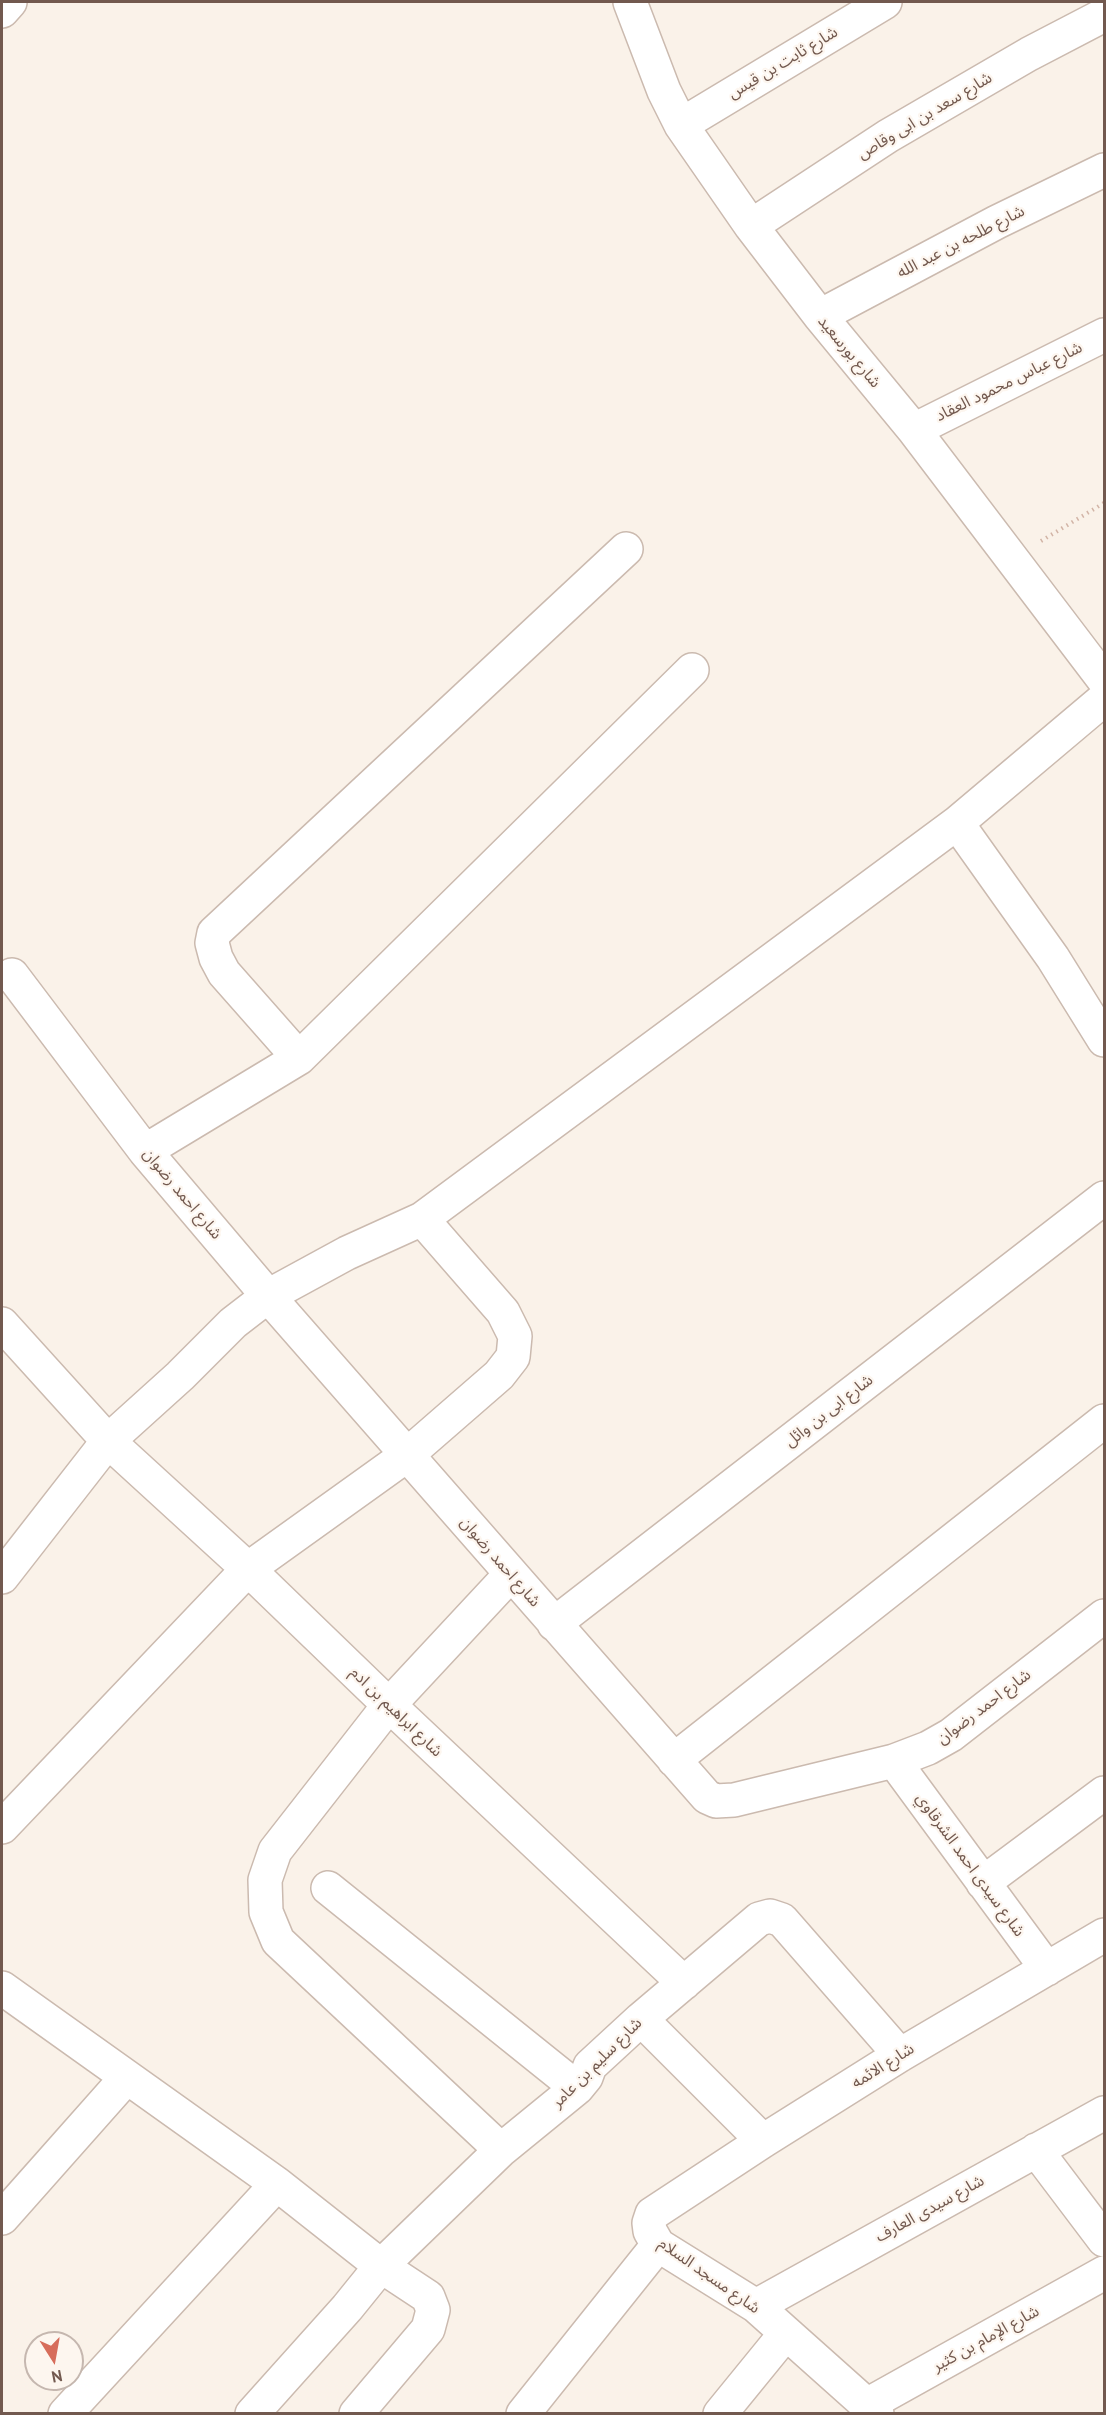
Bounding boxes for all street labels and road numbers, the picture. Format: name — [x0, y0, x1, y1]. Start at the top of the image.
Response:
street label: شارع ثابت بن قيس — [725, 23, 841, 103]
street label: شارع سعد بن ابى وقاص — [854, 68, 996, 164]
street label: شارع طلحه بن عبد الله — [894, 202, 1028, 282]
street label: شارع بورسعيد — [813, 312, 885, 392]
street label: شارع عباس محمود العقاد — [932, 338, 1086, 426]
street label: شارع احمد رضوان — [138, 1145, 226, 1243]
street label: شارع ابى بن وائل — [781, 1371, 877, 1451]
street label: شارع احمد رضوان — [456, 1513, 544, 1611]
street label: شارع ابراهيم بن ادم — [346, 1663, 446, 1761]
street label: شارع احمد رضوان — [933, 1665, 1035, 1749]
street label: شارع سيدى احمد الشرقاوي — [911, 1789, 1029, 1941]
street label: شارع سليم بن عامر — [548, 2014, 646, 2112]
street label: شارع الائمه — [848, 2039, 918, 2093]
street label: شارع سيدى العارف — [872, 2171, 988, 2247]
street label: شارع مسجد السلام — [655, 2234, 763, 2318]
street label: شارع الإمام بن كثير — [929, 2302, 1043, 2376]

